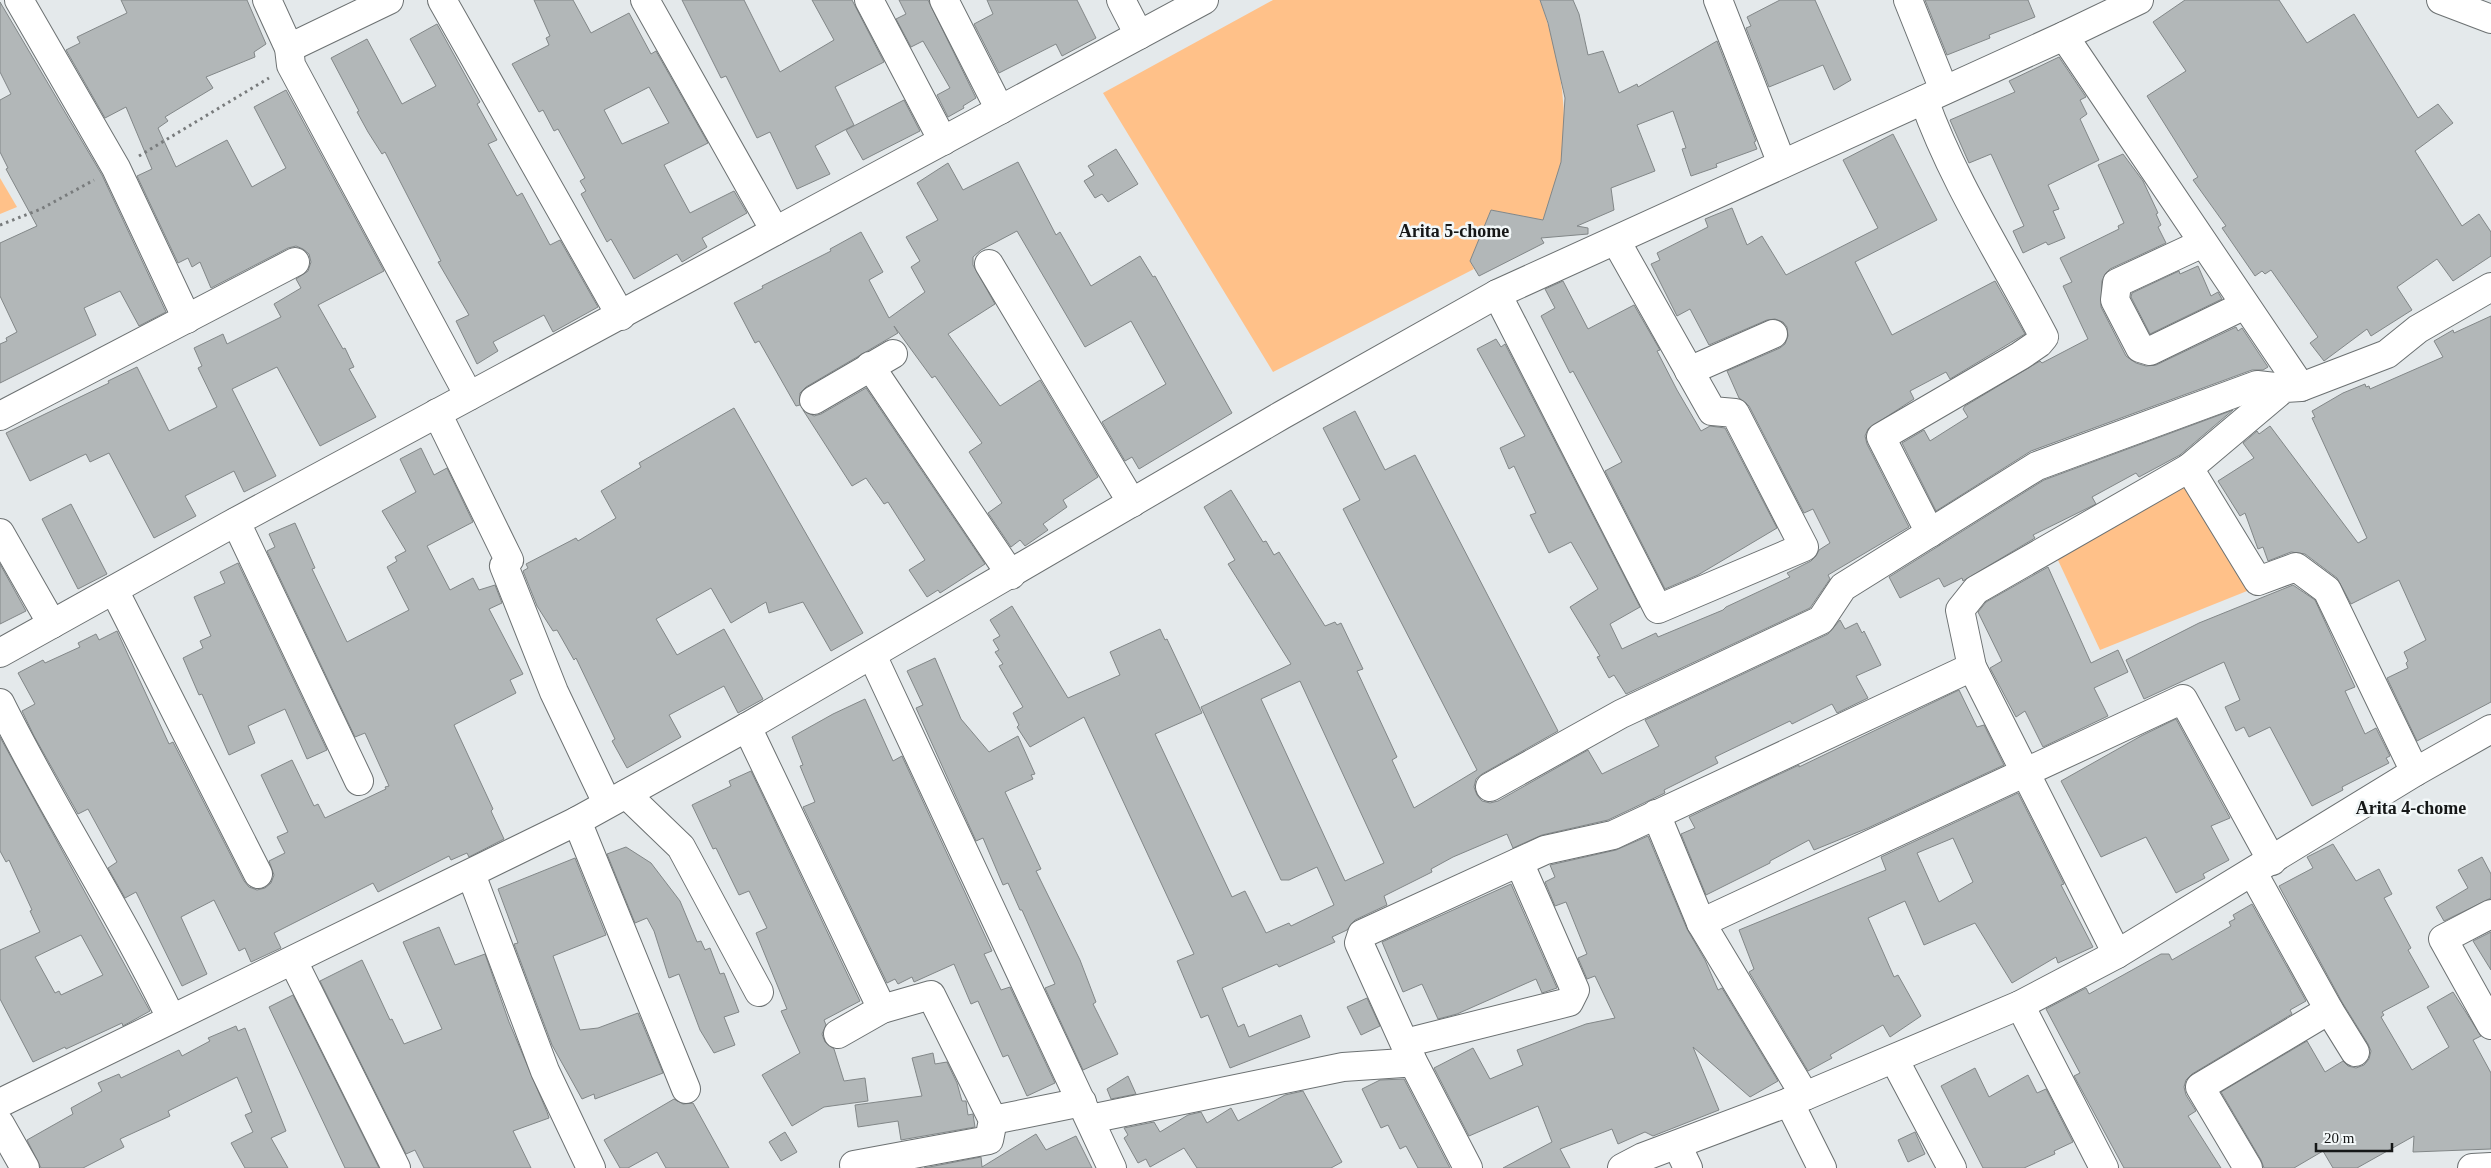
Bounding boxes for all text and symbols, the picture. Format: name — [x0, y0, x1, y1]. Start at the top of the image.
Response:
district label: Arita 5-chome — [1399, 221, 1509, 241]
district label: Arita 4-chome — [2356, 798, 2466, 818]
scale bar — [2316, 1120, 2392, 1152]
text: 20 m — [2324, 1130, 2355, 1146]

